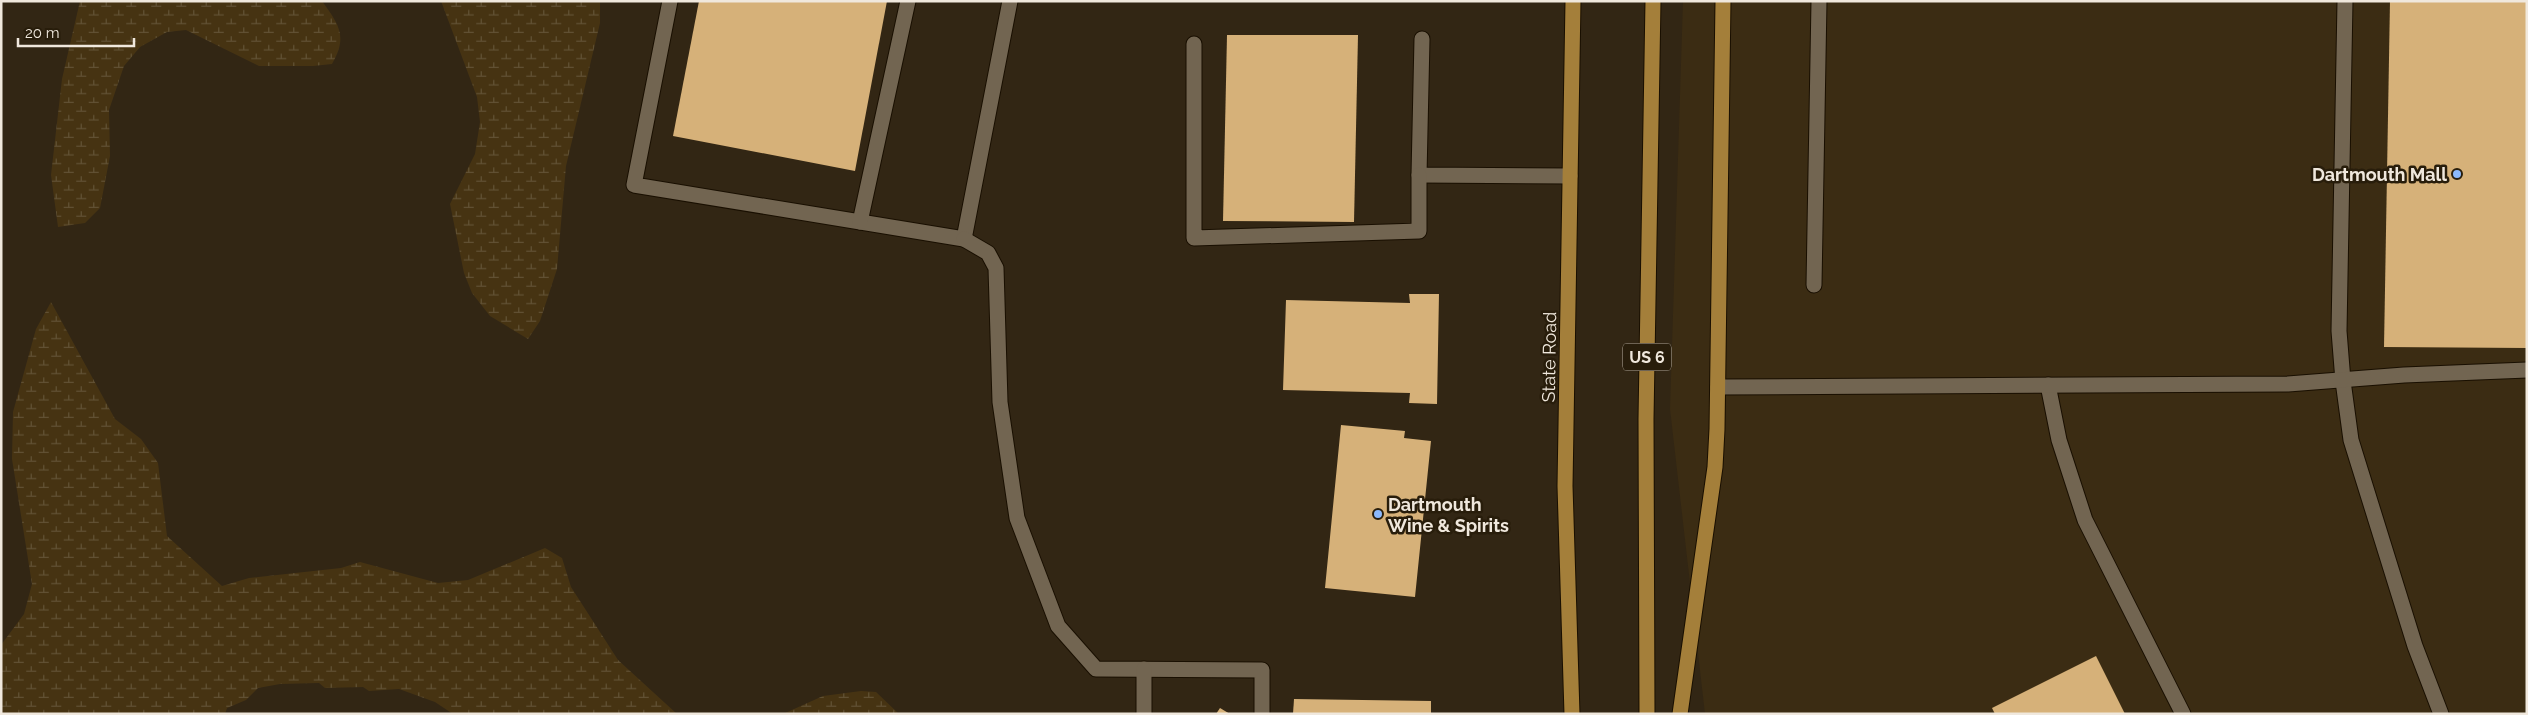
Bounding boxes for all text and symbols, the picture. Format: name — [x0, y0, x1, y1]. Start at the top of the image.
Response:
scale bar — [18, 15, 134, 47]
text: 20 m — [25, 24, 60, 42]
place label: Dartmouth Mall — [2312, 164, 2447, 185]
marker: Dartmouth Mall — [2451, 168, 2463, 180]
street label: State Road — [1538, 311, 1560, 403]
road number: US 6 — [1623, 344, 1671, 371]
place label: Dartmouth Wine & Spirits — [1388, 494, 1509, 536]
marker: Dartmouth Wine & Spirits — [1372, 508, 1384, 520]

